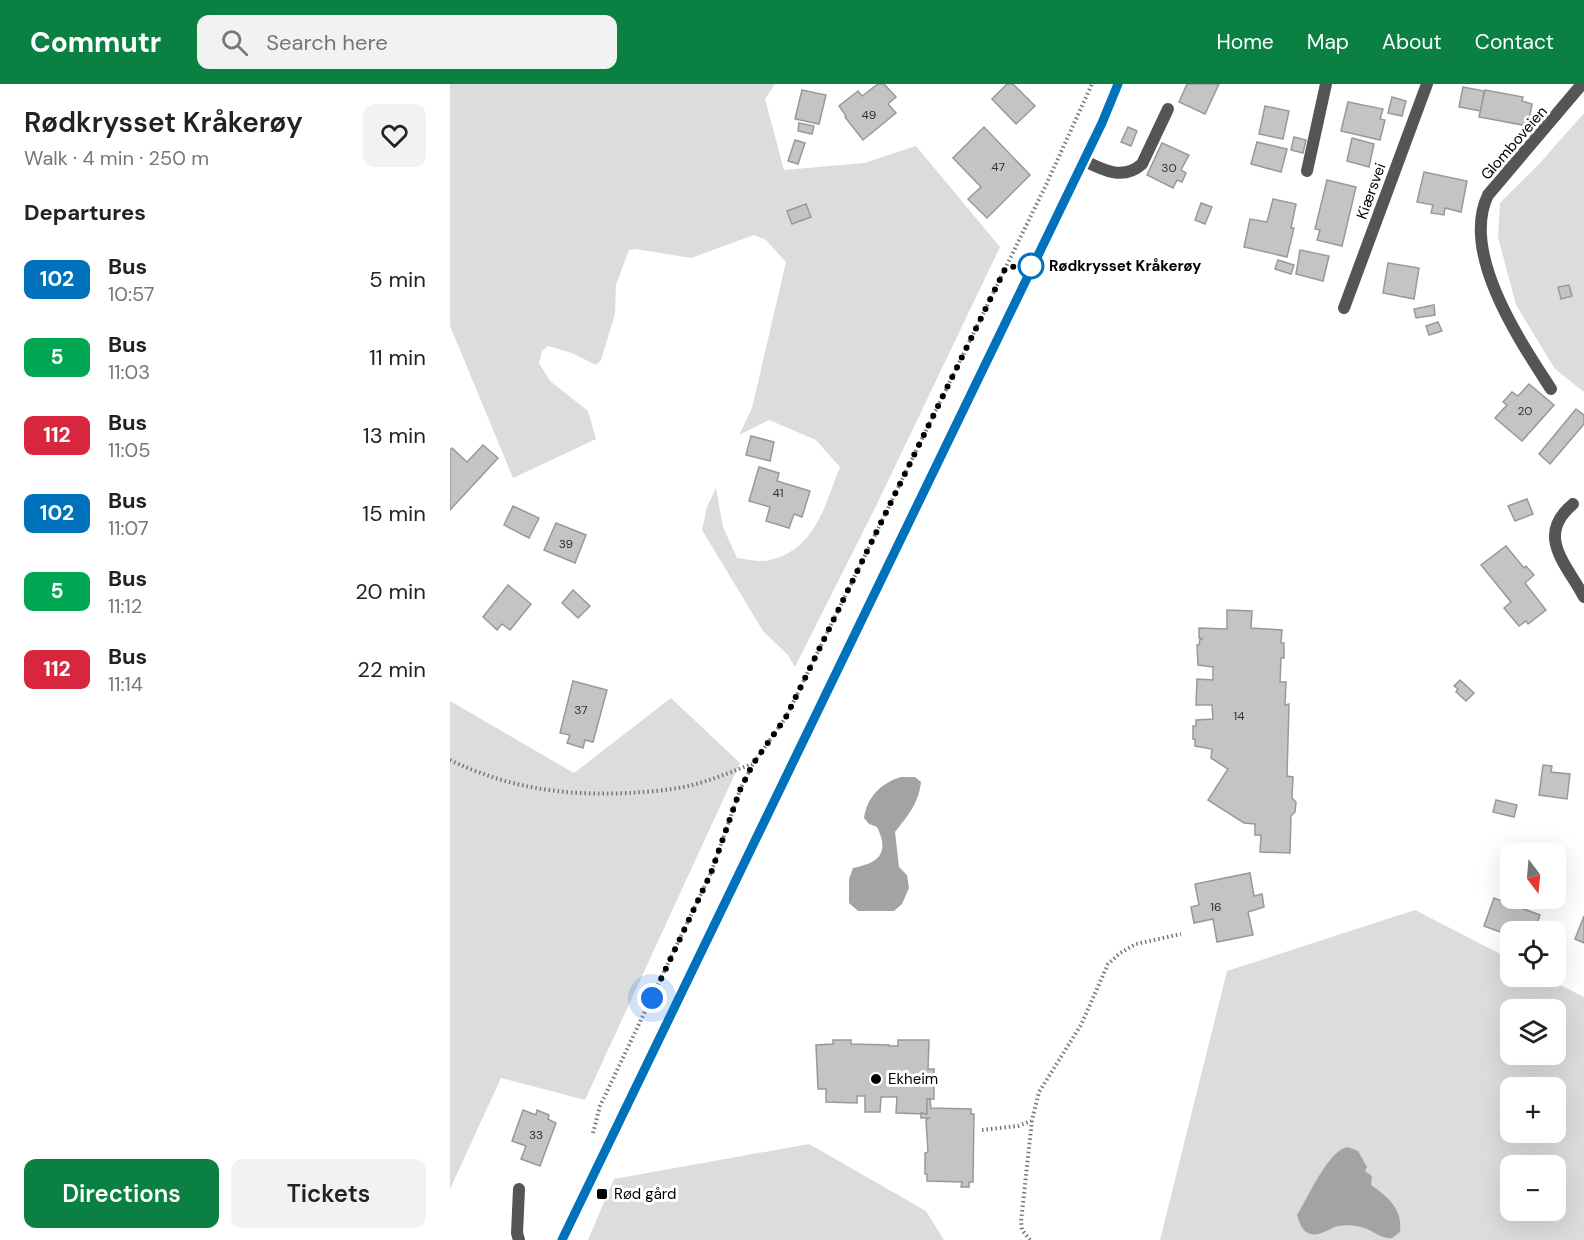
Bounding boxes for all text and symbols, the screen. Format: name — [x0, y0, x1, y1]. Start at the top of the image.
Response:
search box — [197, 15, 617, 69]
text: Commutr — [30, 24, 161, 61]
icon: search — [218, 26, 251, 59]
text: Search here — [266, 28, 388, 57]
text: Home — [1216, 28, 1274, 56]
text: Map — [1307, 28, 1349, 56]
text: About — [1382, 28, 1442, 56]
text: Contact — [1475, 28, 1554, 56]
street label: Glomboveien — [1476, 102, 1552, 184]
text: Rødkrysset Kråkerøy — [24, 104, 303, 141]
button: heart — [363, 104, 426, 167]
house number: 49 — [862, 107, 876, 123]
text: Walk · 4 min · 250 m — [24, 145, 209, 171]
house number: 47 — [991, 159, 1005, 175]
house number: 30 — [1161, 160, 1177, 176]
street label: Kiærsvei — [1352, 160, 1390, 222]
text: Departures — [24, 198, 146, 227]
text: Bus — [108, 252, 147, 281]
marker: Rødkrysset Kråkerøy — [1018, 253, 1044, 279]
place label: Rødkrysset Kråkerøy — [1049, 256, 1201, 276]
text: 102 — [40, 265, 74, 293]
text: 5 min — [369, 265, 426, 294]
text: 10:57 — [108, 281, 155, 307]
text: Bus — [108, 330, 147, 359]
text: 5 — [50, 343, 64, 371]
text: 11 min — [369, 343, 426, 372]
text: 11:03 — [108, 359, 150, 385]
house number: 20 — [1517, 403, 1533, 419]
text: Bus — [108, 408, 147, 437]
text: 112 — [43, 421, 71, 449]
text: 13 min — [363, 421, 426, 450]
text: 11:05 — [108, 437, 150, 463]
house number: 41 — [772, 485, 784, 501]
text: Bus — [108, 486, 147, 515]
text: 102 — [40, 499, 74, 527]
text: 15 min — [362, 499, 426, 528]
text: 11:07 — [108, 515, 149, 541]
house number: 39 — [559, 536, 573, 552]
text: Bus — [108, 564, 147, 593]
text: 5 — [50, 577, 64, 605]
text: 20 min — [355, 577, 426, 606]
text: 11:12 — [108, 593, 142, 619]
text: Bus — [108, 642, 147, 671]
text: 112 — [43, 655, 71, 683]
text: 22 min — [357, 655, 426, 684]
text: 11:14 — [108, 671, 143, 697]
house number: 37 — [574, 702, 588, 718]
house number: 14 — [1233, 708, 1245, 724]
north arrow — [1500, 843, 1566, 909]
map controls — [1500, 843, 1566, 1221]
house number: 16 — [1210, 899, 1222, 915]
button: locate — [1500, 921, 1566, 987]
your location — [637, 983, 667, 1013]
button: layers — [1500, 999, 1566, 1065]
place label: Ekheim — [888, 1069, 938, 1089]
marker: Ekheim — [869, 1072, 883, 1086]
button: + — [1500, 1077, 1566, 1143]
house number: 33 — [529, 1127, 543, 1143]
button: − — [1500, 1155, 1566, 1221]
button: Directions — [24, 1159, 219, 1228]
button: Tickets — [231, 1159, 426, 1228]
place label: Rød gård — [614, 1184, 676, 1204]
marker: Rød gård — [595, 1187, 609, 1201]

